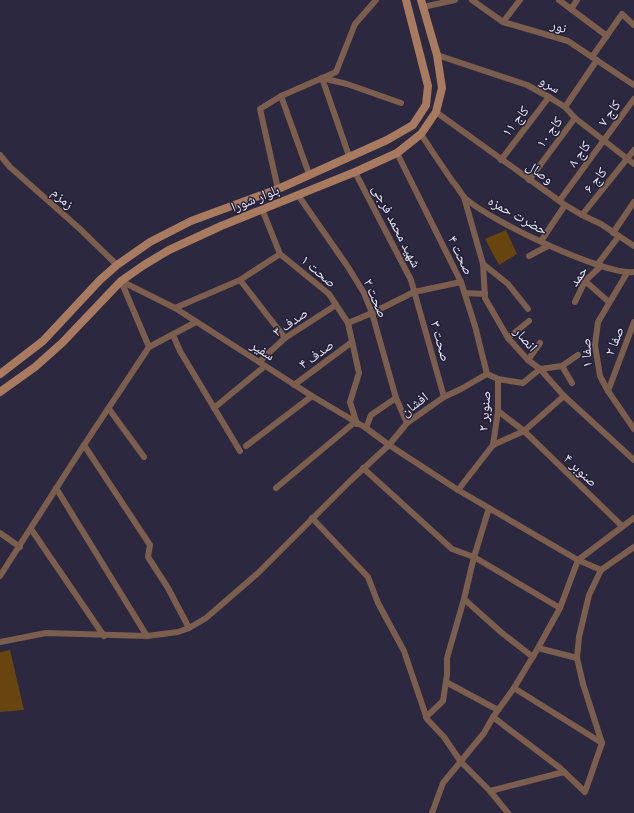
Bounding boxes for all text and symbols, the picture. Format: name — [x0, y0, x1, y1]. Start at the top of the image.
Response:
street label: نور — [548, 15, 569, 37]
street label: سرو — [536, 71, 564, 97]
street label: کاج ۷ — [594, 96, 625, 130]
street label: کاج ۱۱ — [497, 102, 534, 141]
street label: کاج ۱۰ — [532, 113, 567, 152]
street label: کاج ۸ — [564, 137, 595, 171]
street label: وصال — [523, 156, 557, 188]
street label: کاج ۶ — [579, 163, 612, 197]
street label: بلوار شورا — [228, 180, 282, 216]
street label: شهید محمد فرجی — [368, 181, 426, 271]
street label: زمزم — [47, 183, 78, 214]
street label: حضرت حمزه — [485, 191, 551, 239]
street label: صحت ۴ — [444, 232, 478, 278]
street label: صحت ۱ — [297, 251, 341, 291]
street label: حمد — [565, 262, 592, 290]
street label: صحت ۲ — [360, 275, 392, 321]
street label: صدف ۳ — [269, 303, 311, 341]
street label: صحت ۳ — [427, 319, 455, 363]
street label: انصار — [510, 322, 542, 355]
street label: صفا ۲ — [600, 324, 628, 358]
street label: سفیر — [247, 335, 279, 364]
street label: صدف ۴ — [295, 335, 337, 373]
street label: صفا ۱ — [576, 338, 596, 368]
street label: افشان — [397, 388, 431, 420]
street label: صنوبر ۲ — [474, 390, 494, 432]
street label: صنوبر ۴ — [560, 449, 602, 491]

